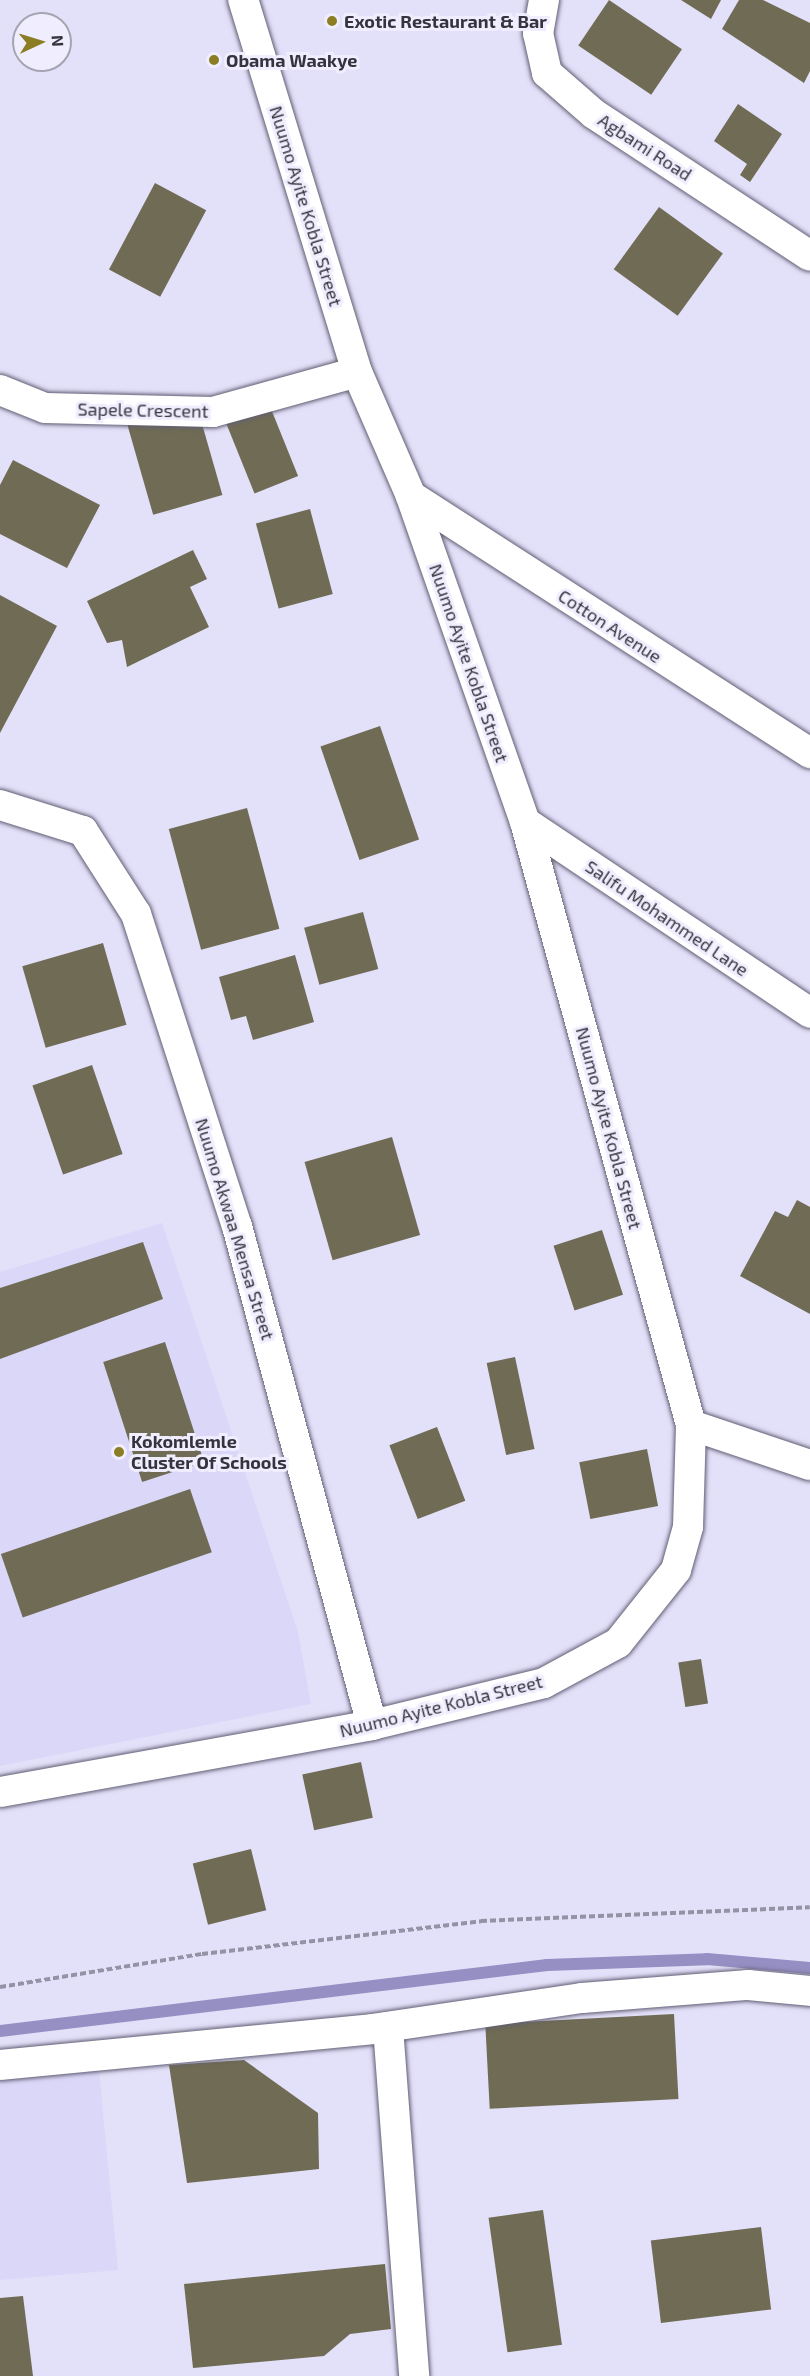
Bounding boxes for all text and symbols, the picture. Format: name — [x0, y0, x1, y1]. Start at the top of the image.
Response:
place label: Exotic Restaurant & Bar — [344, 10, 547, 32]
north arrow — [12, 12, 72, 72]
marker: Exotic Restaurant & Bar — [325, 14, 339, 28]
text: N — [49, 34, 68, 47]
place label: Obama Waakye — [226, 49, 357, 71]
marker: Obama Waakye — [207, 53, 221, 67]
street label: Nuumo Ayite Kobla Street — [265, 103, 347, 309]
street label: Agbami Road — [594, 109, 696, 185]
street label: Sapele Crescent — [77, 398, 209, 422]
street label: Nuumo Ayite Kobla Street — [425, 561, 513, 765]
street label: Cotton Avenue — [554, 584, 666, 668]
street label: Salifu Mohammed Lane — [581, 855, 753, 981]
street label: Nuumo Ayite Kobla Street — [572, 1024, 646, 1232]
street label: Nuumo Akwaa Mensa Street — [191, 1115, 279, 1343]
place label: Kokomlemle Cluster Of Schools — [131, 1431, 288, 1474]
marker: Kokomlemle Cluster Of Schools — [112, 1445, 126, 1459]
street label: Nuumo Ayite Kobla Street — [337, 1670, 545, 1742]

